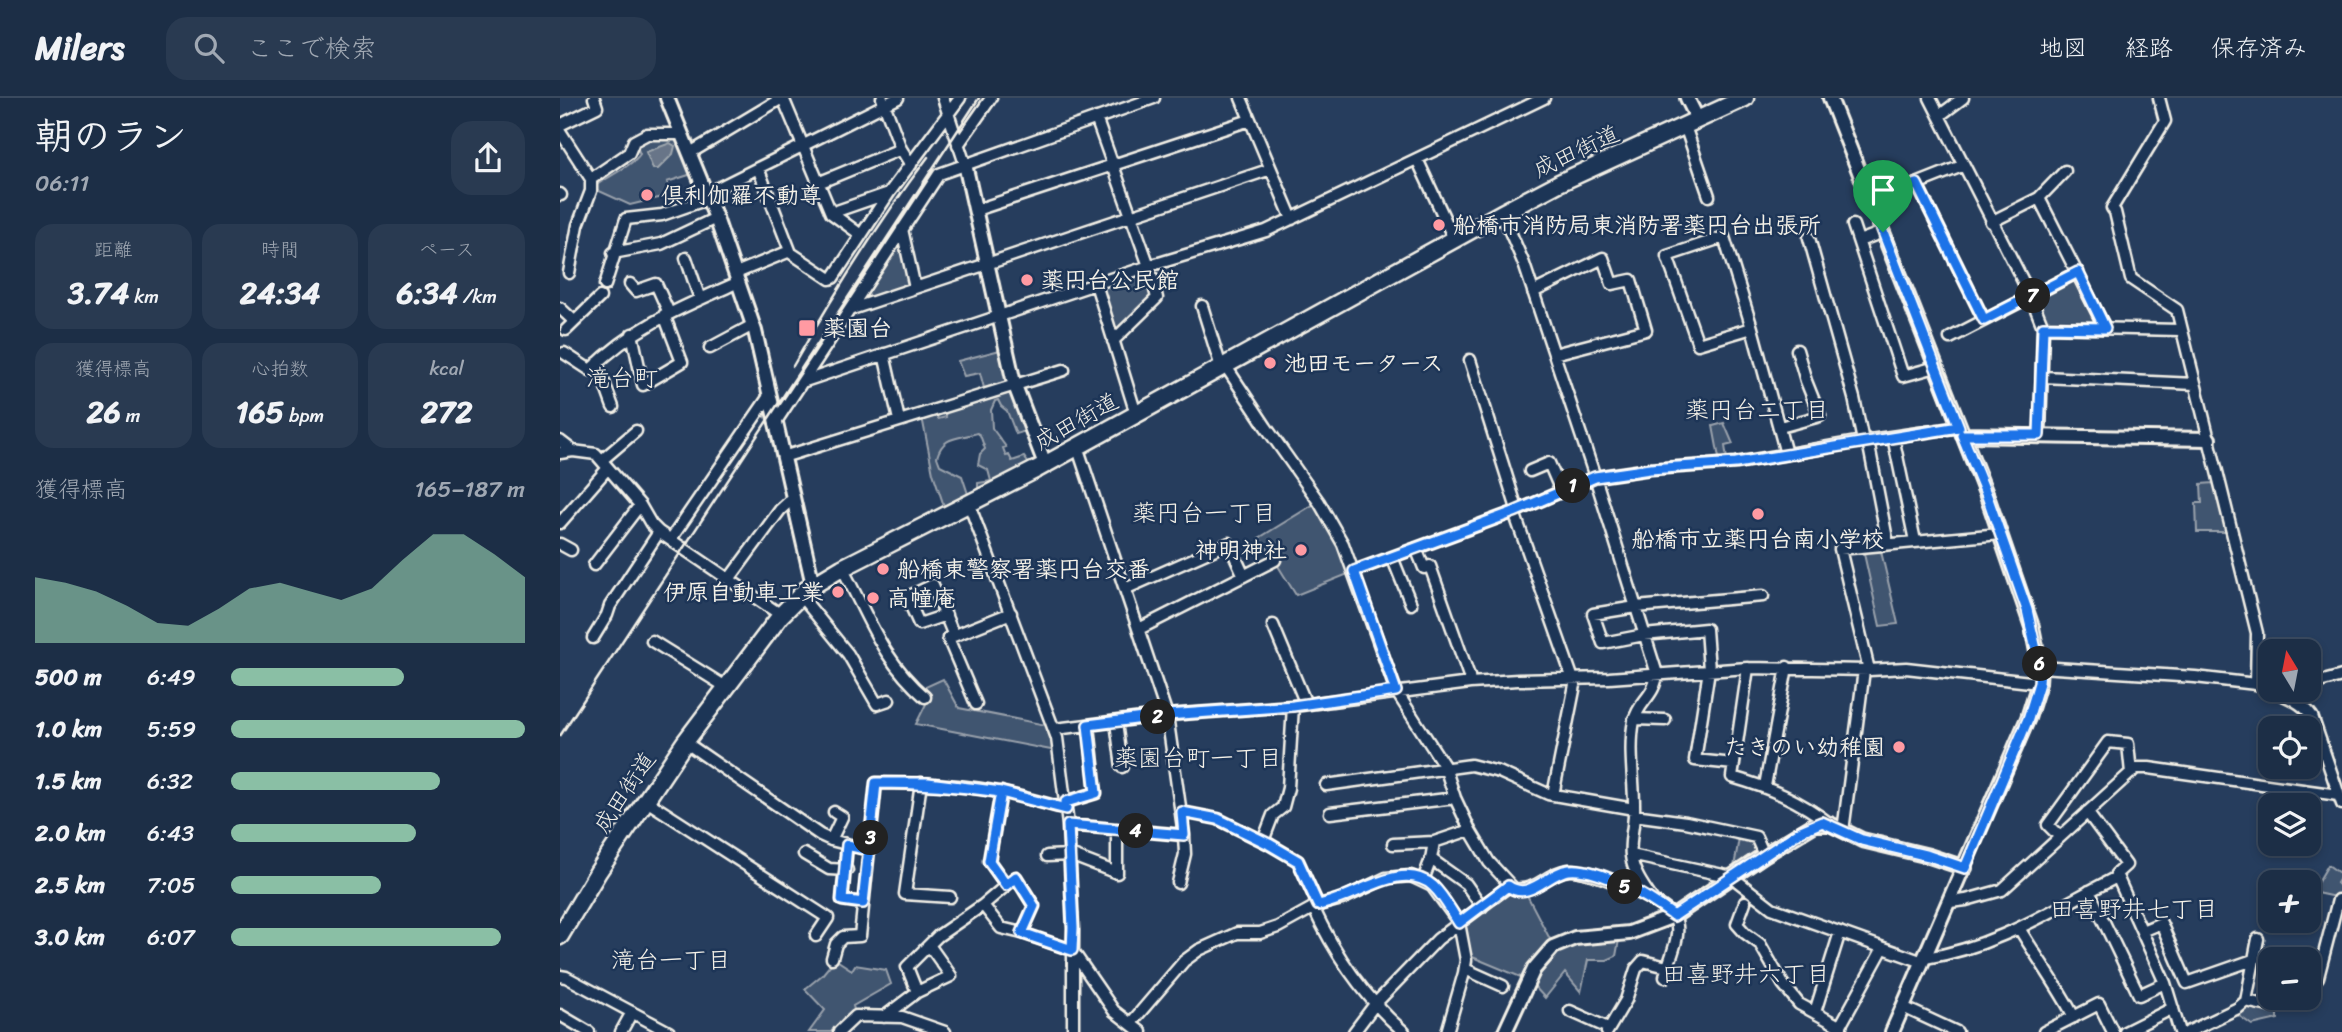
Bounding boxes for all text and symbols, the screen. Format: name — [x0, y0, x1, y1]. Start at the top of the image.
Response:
search box — [166, 17, 656, 80]
text: Milers — [35, 19, 124, 77]
text: ここで検索 — [246, 25, 376, 71]
text: 地図 — [2039, 27, 2087, 69]
text: 経路 — [2125, 27, 2173, 69]
text: 保存済み — [2211, 27, 2307, 69]
icon: search — [190, 29, 228, 67]
text: 朝のラン — [35, 103, 187, 170]
street label: 成田街道 — [1526, 113, 1627, 189]
button: share — [451, 121, 525, 195]
pin — [1853, 160, 1913, 232]
text: 06:11 — [35, 163, 89, 204]
icon: arrive — [1864, 171, 1902, 209]
place label: 倶利伽羅不動尊 — [661, 175, 822, 216]
marker: 倶利伽羅不動尊 — [639, 187, 655, 203]
place label: 船橋市消防局東消防署薬円台出張所 — [1453, 205, 1821, 246]
marker: 船橋市消防局東消防署薬円台出張所 — [1431, 217, 1447, 233]
text: 距離 — [94, 233, 132, 266]
text: 時間 — [261, 233, 299, 266]
text: ペース — [419, 233, 475, 266]
place label: 薬円台公民館 — [1041, 260, 1179, 301]
text: 3.74 — [68, 266, 129, 320]
text: 24:34 — [240, 266, 320, 320]
text: 6:34 — [396, 266, 458, 320]
marker: 薬円台公民館 — [1019, 272, 1035, 288]
pin: 7 — [2016, 278, 2050, 314]
text: 7 — [2027, 279, 2038, 312]
text: km — [129, 280, 159, 313]
text: /km — [458, 280, 497, 313]
place label: 薬園台 — [823, 308, 892, 349]
marker: 薬園台 — [797, 318, 817, 338]
place label: 池田モータース — [1284, 343, 1444, 384]
text: 獲得標高 — [75, 352, 151, 385]
text: 心拍数 — [251, 352, 309, 385]
text: kcal — [429, 352, 464, 385]
marker: 池田モータース — [1262, 355, 1278, 371]
district label: 滝台町 — [586, 357, 658, 399]
street label: 成田街道 — [1026, 381, 1126, 462]
text: 26 — [86, 385, 121, 439]
text: 165 — [236, 385, 284, 439]
text: 272 — [421, 385, 473, 439]
district label: 薬円台二丁目 — [1685, 389, 1829, 431]
text: m — [121, 399, 140, 432]
text: bpm — [284, 399, 324, 432]
pin: 1 — [1556, 468, 1590, 504]
text: 獲得標高 — [35, 469, 127, 510]
text: 165–187 m — [414, 469, 525, 510]
text: 1 — [1568, 469, 1577, 502]
district label: 薬円台一丁目 — [1132, 492, 1276, 534]
marker: 船橋市立薬円台南小学校 — [1750, 506, 1766, 522]
place label: 船橋市立薬円台南小学校 — [1632, 519, 1885, 560]
place label: 神明神社 — [1195, 530, 1287, 571]
marker: 神明神社 — [1293, 542, 1309, 558]
place label: 船橋東警察署薬円台交番 — [897, 549, 1150, 590]
marker: 船橋東警察署薬円台交番 — [875, 561, 891, 577]
place label: 伊原自動車工業 — [663, 572, 824, 613]
place label: 高幢庵 — [887, 578, 956, 619]
marker: 伊原自動車工業 — [830, 584, 846, 600]
marker: 高幢庵 — [865, 590, 881, 606]
north arrow — [2258, 639, 2320, 702]
map controls — [2258, 639, 2321, 1010]
pin: 6 — [2022, 646, 2058, 682]
text: 6 — [2034, 647, 2045, 680]
text: 500 m — [35, 657, 102, 698]
text: 6:49 — [147, 657, 196, 698]
pin: 2 — [1140, 700, 1176, 734]
text: 2 — [1152, 700, 1163, 733]
text: 1.0 km — [35, 709, 102, 750]
text: 5:59 — [147, 709, 196, 750]
button: locate — [2258, 716, 2321, 779]
place label: たきのい幼稚園 — [1724, 727, 1885, 768]
district label: 薬園台町一丁目 — [1114, 737, 1282, 779]
marker: たきのい幼稚園 — [1891, 739, 1907, 755]
street label: 成田街道 — [582, 743, 667, 842]
text: 1.5 km — [35, 761, 102, 802]
text: 6:32 — [147, 761, 193, 802]
button: layers — [2258, 793, 2321, 856]
text: 2.0 km — [35, 813, 106, 854]
text: 6:43 — [147, 813, 194, 854]
pin: 4 — [1118, 814, 1154, 848]
text: 4 — [1130, 814, 1141, 847]
pin: 3 — [854, 820, 888, 856]
text: 3 — [865, 821, 876, 854]
text: 2.5 km — [35, 865, 105, 906]
text: 7:05 — [147, 865, 196, 906]
pin: 5 — [1608, 870, 1642, 904]
text: 5 — [1619, 870, 1630, 903]
button: + — [2258, 870, 2321, 933]
district label: 田喜野井七丁目 — [2050, 888, 2218, 930]
text: 3.0 km — [35, 917, 105, 958]
text: 6:07 — [147, 917, 195, 958]
district label: 滝台一丁目 — [611, 939, 731, 981]
button: − — [2258, 947, 2321, 1010]
district label: 田喜野井六丁目 — [1662, 953, 1830, 995]

